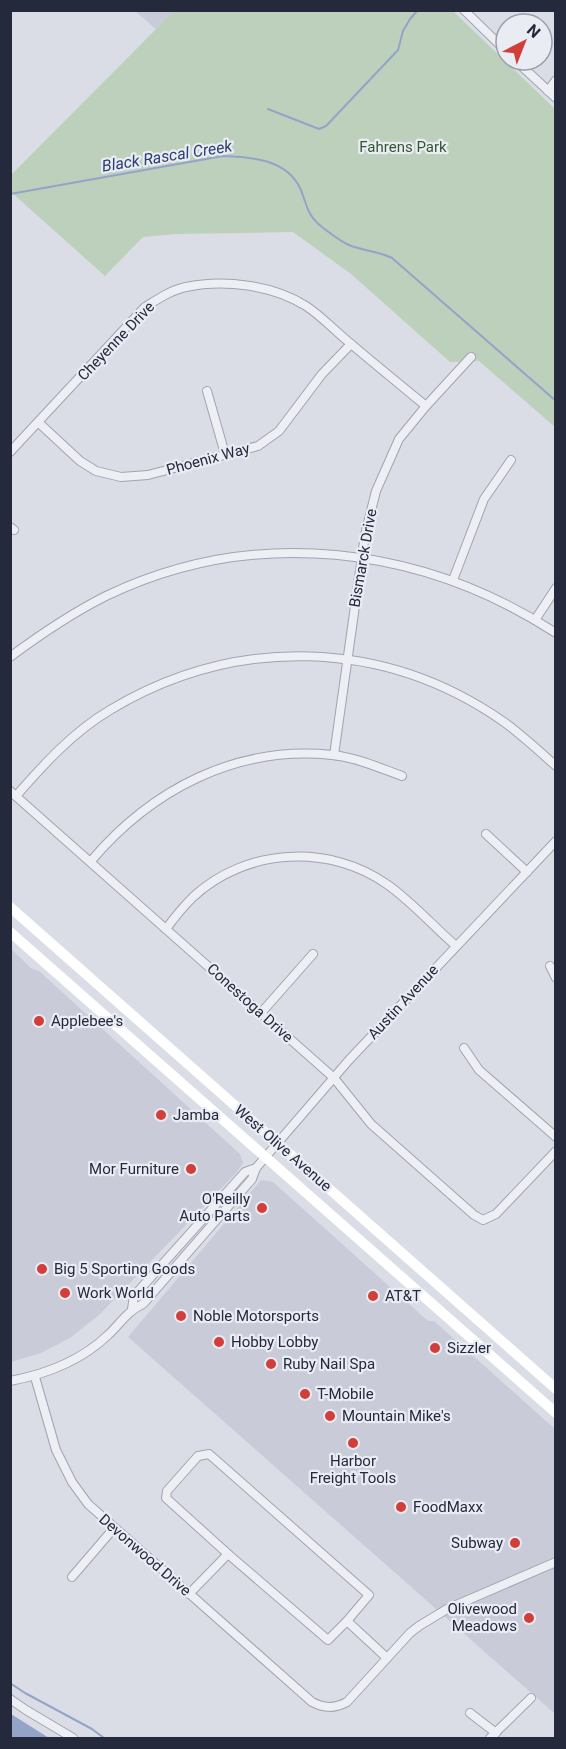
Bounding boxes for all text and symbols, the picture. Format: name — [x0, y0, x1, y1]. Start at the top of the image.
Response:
north arrow — [494, 12, 554, 72]
text: N — [523, 20, 544, 42]
water label: Black Rascal Creek — [101, 136, 235, 176]
park label: Fahrens Park — [359, 138, 447, 156]
street label: Cheyenne Drive — [74, 298, 158, 384]
street label: Phoenix Way — [164, 439, 252, 479]
street label: Bismarck Drive — [345, 507, 381, 609]
street label: Conestoga Drive — [203, 960, 297, 1046]
street label: Austin Avenue — [364, 961, 442, 1043]
place label: Applebee's — [51, 1012, 123, 1030]
marker: Applebee's — [32, 1014, 46, 1028]
street label: West Olive Avenue — [231, 1101, 335, 1195]
place label: Jamba — [173, 1106, 219, 1124]
marker: Jamba — [154, 1108, 168, 1122]
place label: Mor Furniture — [89, 1160, 179, 1178]
marker: Mor Furniture — [184, 1162, 198, 1176]
place label: O'Reilly Auto Parts — [179, 1190, 250, 1225]
marker: O'Reilly Auto Parts — [255, 1201, 269, 1215]
place label: Big 5 Sporting Goods — [54, 1260, 195, 1278]
marker: Big 5 Sporting Goods — [35, 1262, 49, 1276]
place label: Work World — [77, 1284, 154, 1302]
marker: Work World — [58, 1286, 72, 1300]
place label: AT&T — [385, 1287, 421, 1305]
marker: AT&T — [366, 1289, 380, 1303]
place label: Noble Motorsports — [193, 1307, 319, 1325]
marker: Noble Motorsports — [174, 1309, 188, 1323]
place label: Hobby Lobby — [231, 1333, 318, 1351]
marker: Hobby Lobby — [212, 1335, 226, 1349]
place label: Sizzler — [447, 1339, 491, 1357]
marker: Sizzler — [428, 1341, 442, 1355]
place label: Ruby Nail Spa — [283, 1355, 375, 1373]
marker: Ruby Nail Spa — [264, 1357, 278, 1371]
place label: T-Mobile — [317, 1385, 374, 1403]
marker: T-Mobile — [298, 1387, 312, 1401]
place label: Mountain Mike's — [342, 1407, 451, 1425]
marker: Mountain Mike's — [323, 1409, 337, 1423]
marker: Harbor Freight Tools — [346, 1436, 360, 1450]
place label: Harbor Freight Tools — [310, 1452, 396, 1487]
place label: FoodMaxx — [413, 1498, 483, 1516]
marker: FoodMaxx — [394, 1500, 408, 1514]
street label: Devonwood Drive — [95, 1510, 195, 1600]
place label: Subway — [451, 1534, 503, 1552]
marker: Subway — [508, 1536, 522, 1550]
place label: Olivewood Meadows — [447, 1600, 517, 1635]
marker: Olivewood Meadows — [522, 1611, 536, 1625]

